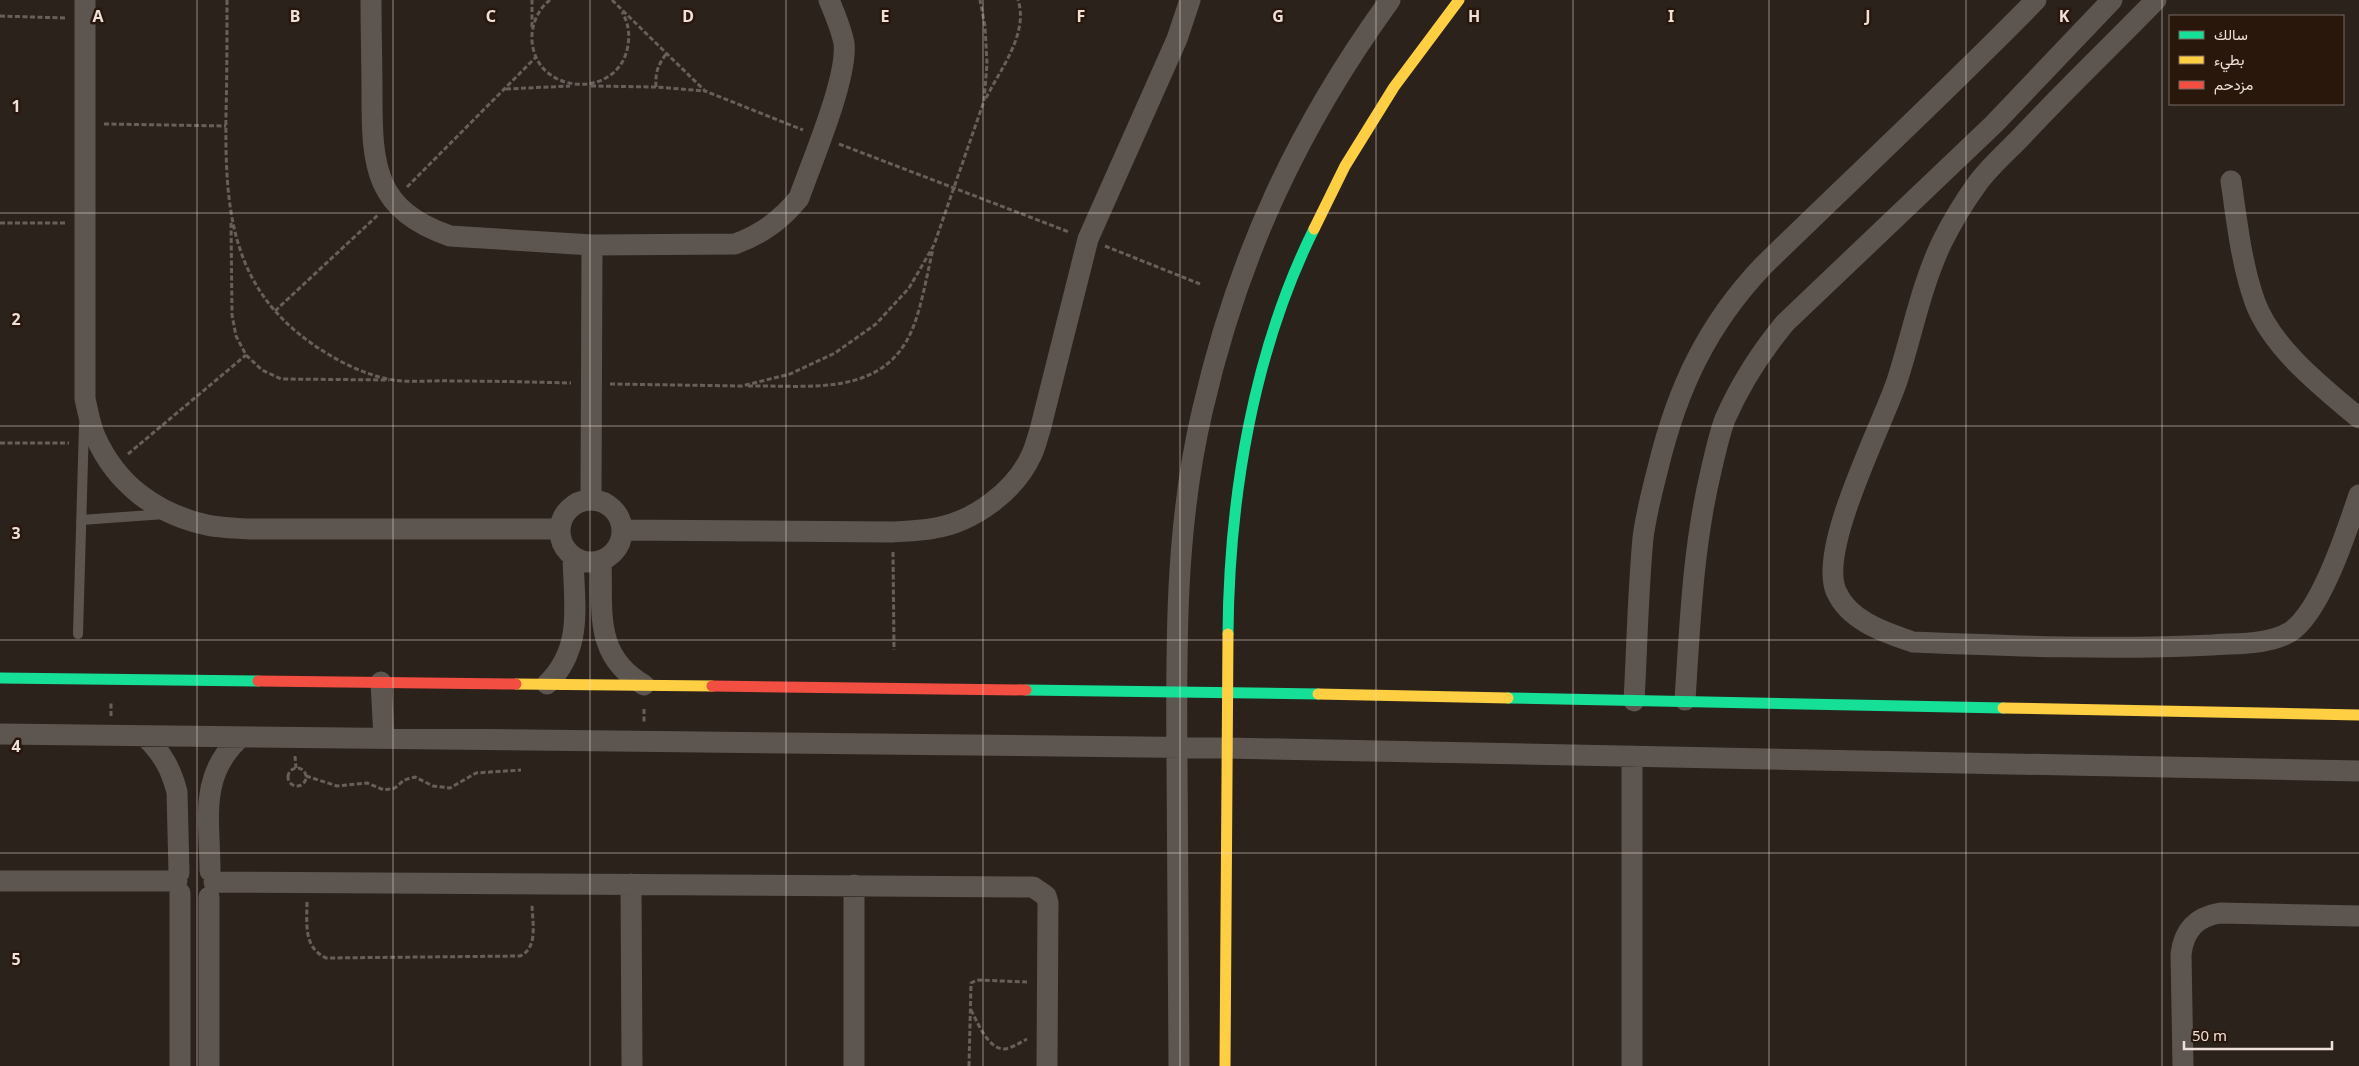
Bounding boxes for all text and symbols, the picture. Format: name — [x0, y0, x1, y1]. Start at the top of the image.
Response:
text: A — [92, 5, 104, 27]
text: B — [290, 5, 300, 27]
text: C — [486, 5, 496, 27]
text: D — [682, 5, 694, 27]
text: E — [881, 5, 890, 27]
text: F — [1077, 5, 1085, 27]
text: G — [1272, 5, 1284, 27]
text: H — [1468, 5, 1480, 27]
text: I — [1668, 5, 1674, 27]
text: J — [1863, 5, 1871, 27]
text: K — [2059, 5, 2070, 27]
legend — [2169, 15, 2344, 105]
text: سالك — [2214, 24, 2248, 44]
text: بطيء — [2214, 49, 2244, 73]
text: مزدحم — [2214, 74, 2253, 95]
text: 1 — [11, 95, 21, 117]
text: 2 — [11, 308, 21, 330]
text: 3 — [11, 522, 21, 544]
text: 4 — [11, 735, 21, 757]
text: 5 — [11, 948, 21, 970]
scale bar — [2184, 1018, 2332, 1050]
text: 50 m — [2192, 1025, 2227, 1045]

